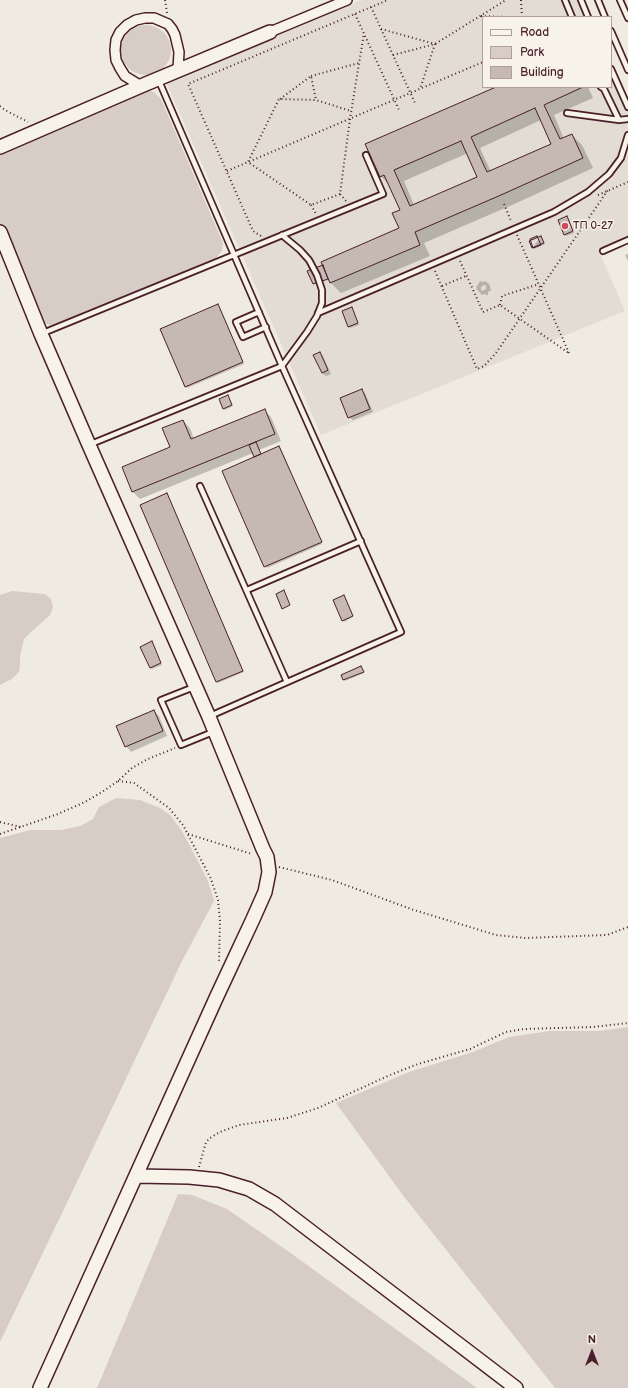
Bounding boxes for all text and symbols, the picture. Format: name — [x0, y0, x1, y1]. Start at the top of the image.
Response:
legend — [482, 16, 612, 88]
text: Road — [520, 25, 549, 40]
text: Park — [520, 45, 544, 60]
text: Building — [520, 65, 564, 80]
place label: ТП 0-27 — [573, 219, 613, 233]
marker: ТП 0-27 — [560, 221, 570, 231]
north arrow — [572, 1332, 612, 1372]
text: N — [588, 1333, 596, 1346]

